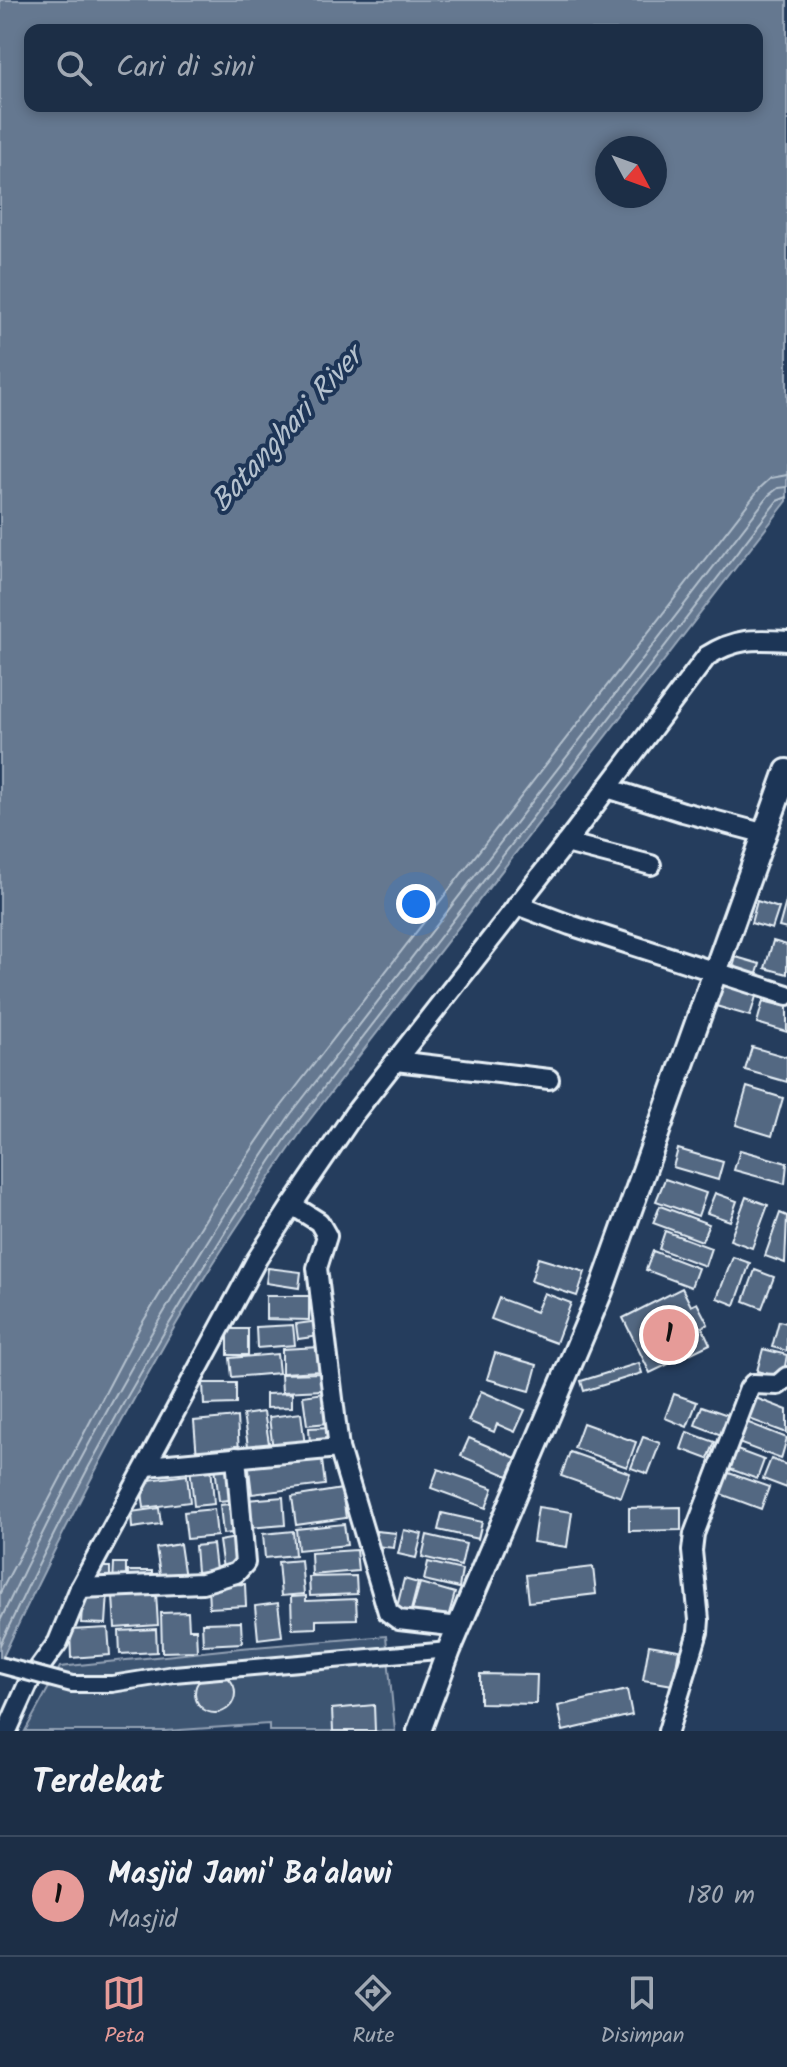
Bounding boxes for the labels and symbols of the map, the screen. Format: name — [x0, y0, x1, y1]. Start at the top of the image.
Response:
north arrow — [595, 136, 667, 208]
water label: Batanghari River — [200, 332, 379, 524]
your location — [396, 884, 436, 924]
pin: 1 — [643, 1305, 695, 1365]

